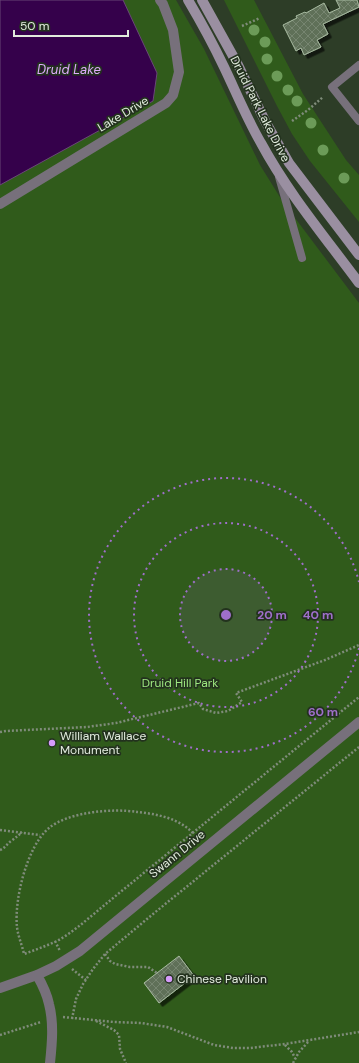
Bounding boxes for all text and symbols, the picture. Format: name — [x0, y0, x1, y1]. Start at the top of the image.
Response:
scale bar — [14, 12, 128, 38]
text: 50 m — [20, 18, 49, 34]
street label: Druid Park Lake Drive — [226, 53, 294, 165]
water label: Druid Lake — [37, 61, 101, 78]
street label: Lake Drive — [94, 92, 152, 136]
text: 20 m — [257, 607, 287, 623]
text: 40 m — [303, 607, 333, 623]
centre of rings — [219, 608, 233, 622]
park label: Druid Hill Park — [142, 675, 218, 691]
text: 60 m — [308, 704, 338, 720]
place label: William Wallace Monument — [60, 728, 146, 758]
marker: William Wallace Monument — [47, 738, 57, 748]
street label: Swann Drive — [146, 826, 209, 882]
place label: Chinese Pavilion — [177, 971, 267, 987]
marker: Chinese Pavilion — [164, 974, 174, 984]

